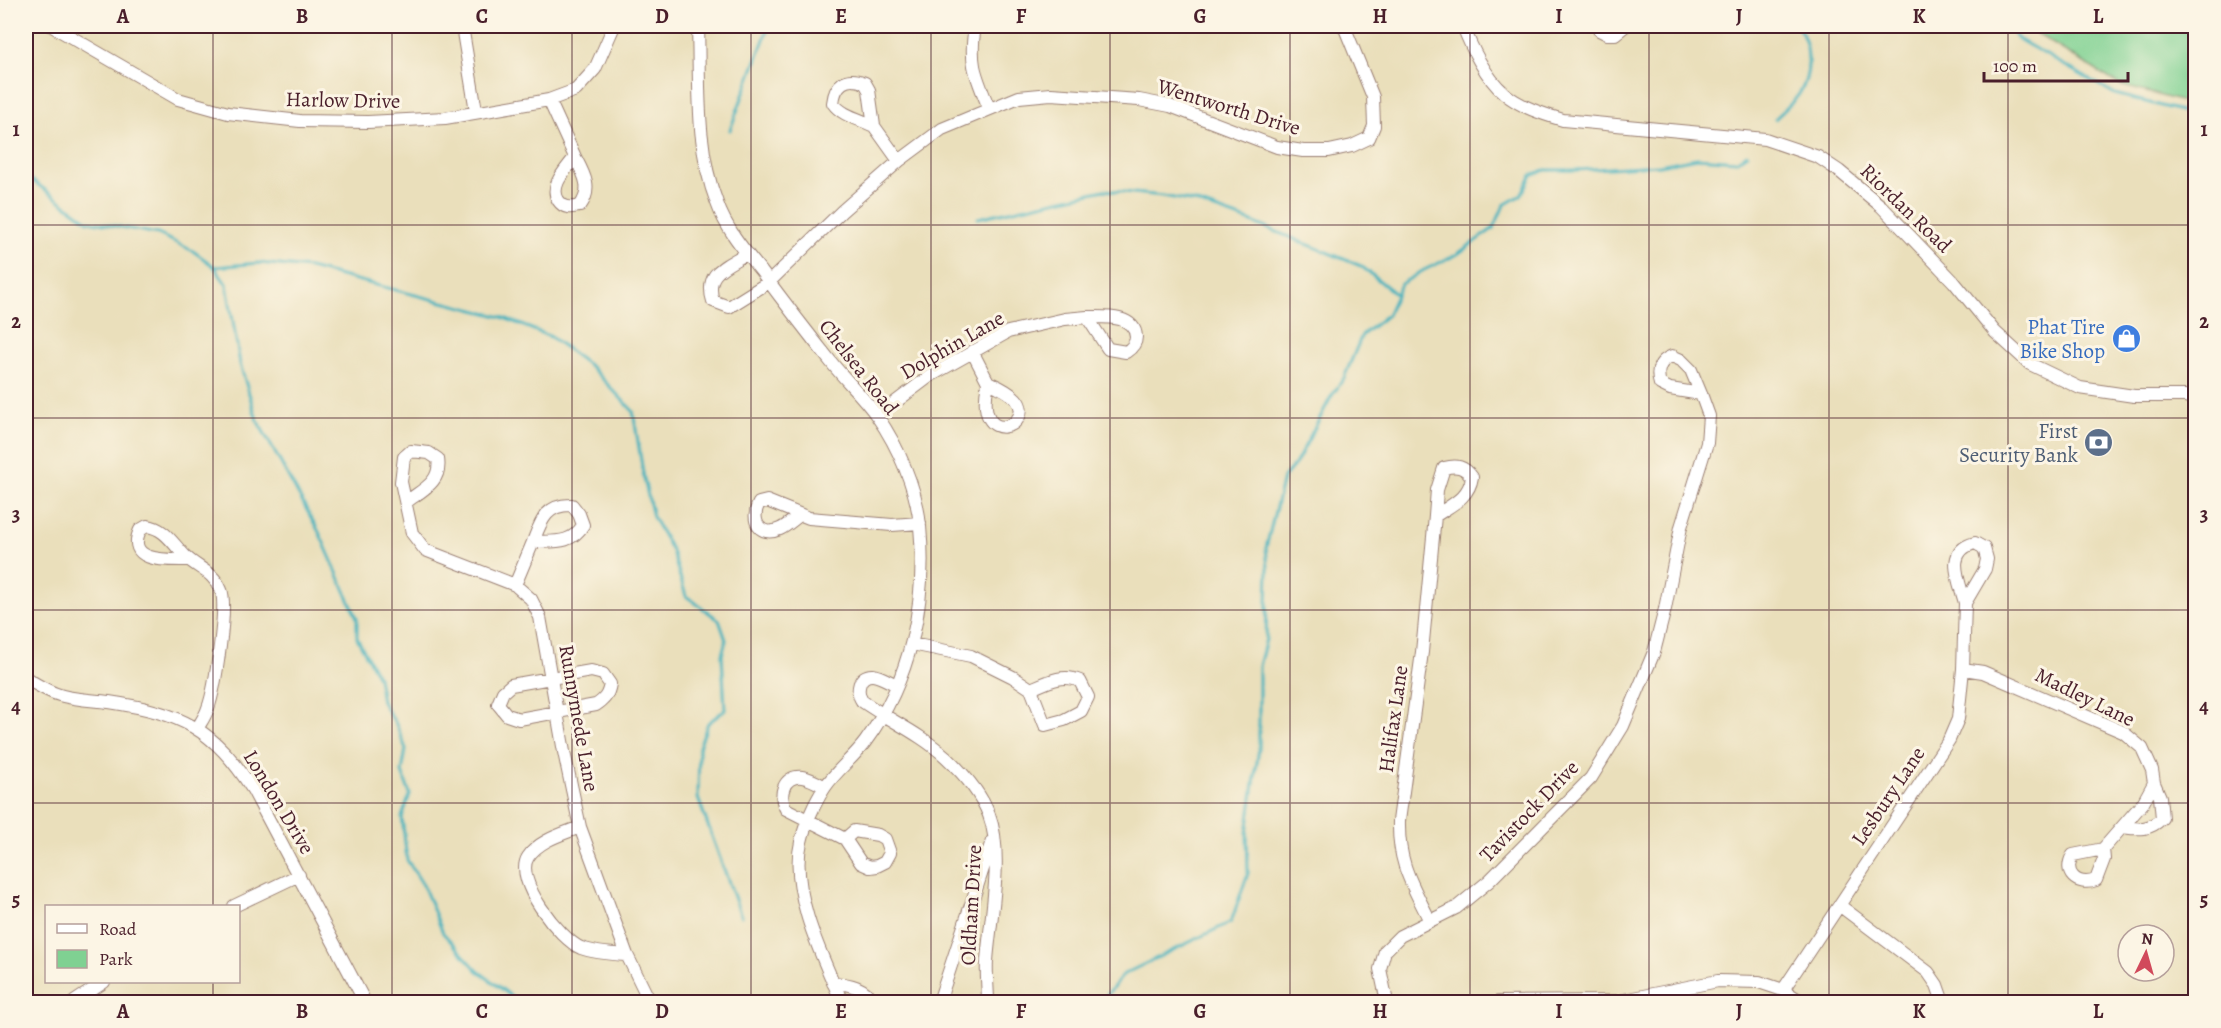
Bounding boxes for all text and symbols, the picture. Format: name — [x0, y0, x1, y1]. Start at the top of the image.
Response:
text: A — [116, 3, 130, 30]
text: B — [296, 3, 308, 30]
text: C — [476, 3, 488, 30]
text: D — [655, 3, 669, 30]
text: E — [835, 3, 847, 30]
text: F — [1016, 3, 1027, 30]
text: G — [1193, 3, 1207, 30]
text: H — [1373, 3, 1388, 30]
text: I — [1555, 3, 1563, 30]
text: J — [1736, 3, 1743, 30]
text: K — [1912, 3, 1926, 30]
text: L — [2093, 3, 2104, 30]
scale bar — [1984, 45, 2128, 83]
text: 100 m — [1993, 54, 2037, 78]
street label: Wentworth Drive — [1153, 72, 1304, 142]
street label: Harlow Drive — [285, 85, 401, 115]
text: 1 — [12, 116, 20, 143]
text: 1 — [2200, 116, 2208, 143]
street label: Riordan Road — [1854, 157, 1958, 259]
street label: Dolphin Lane — [895, 304, 1009, 386]
text: 2 — [11, 308, 21, 335]
text: 2 — [2199, 308, 2209, 335]
street label: Chelsea Road — [813, 313, 906, 421]
place label: Phat Tire Bike Shop — [2019, 313, 2105, 365]
shop icon: Phat Tire Bike Shop — [2110, 323, 2142, 355]
place label: First Security Bank — [1959, 417, 2079, 469]
bank icon: First Security Bank — [2083, 427, 2115, 459]
text: 3 — [12, 501, 20, 528]
text: 3 — [2200, 501, 2208, 528]
street label: Runnymede Lane — [552, 642, 606, 794]
street label: Madley Lane — [2030, 661, 2140, 733]
street label: Halifax Lane — [1372, 663, 1414, 775]
text: 4 — [11, 693, 21, 720]
text: 4 — [2199, 693, 2209, 720]
street label: Lesbury Lane — [1845, 741, 1931, 851]
street label: London Drive — [237, 745, 321, 859]
street label: Tavistock Drive — [1473, 754, 1585, 868]
street label: Oldham Drive — [954, 844, 988, 966]
text: 5 — [12, 886, 20, 913]
text: 5 — [2200, 886, 2208, 913]
legend — [45, 905, 240, 983]
text: Road — [99, 917, 137, 941]
north arrow — [2116, 923, 2176, 983]
text: N — [2140, 928, 2154, 951]
text: Park — [99, 947, 133, 971]
text: A — [116, 998, 130, 1025]
text: B — [296, 998, 308, 1025]
text: C — [476, 998, 488, 1025]
text: D — [655, 998, 669, 1025]
text: E — [835, 998, 847, 1025]
text: F — [1016, 998, 1027, 1025]
text: G — [1193, 998, 1207, 1025]
text: H — [1373, 998, 1388, 1025]
text: I — [1555, 998, 1563, 1025]
text: J — [1736, 998, 1743, 1025]
text: K — [1912, 998, 1926, 1025]
text: L — [2093, 998, 2104, 1025]

